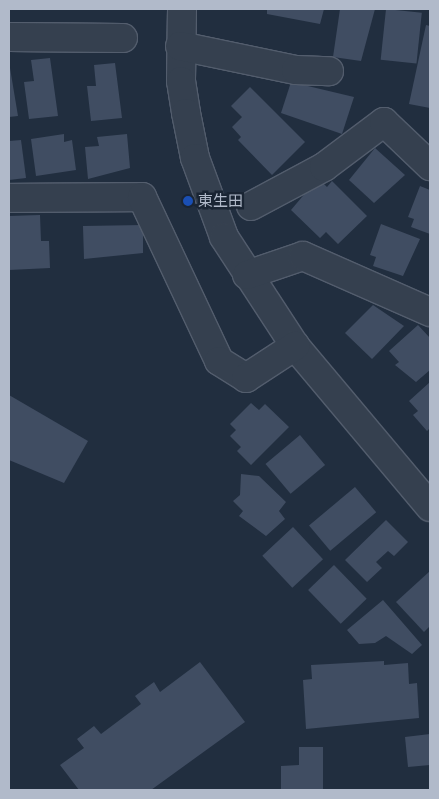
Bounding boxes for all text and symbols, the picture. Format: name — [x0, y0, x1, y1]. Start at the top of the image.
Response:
place label: 東生田 — [198, 192, 243, 210]
marker: 東生田 — [182, 195, 194, 207]

